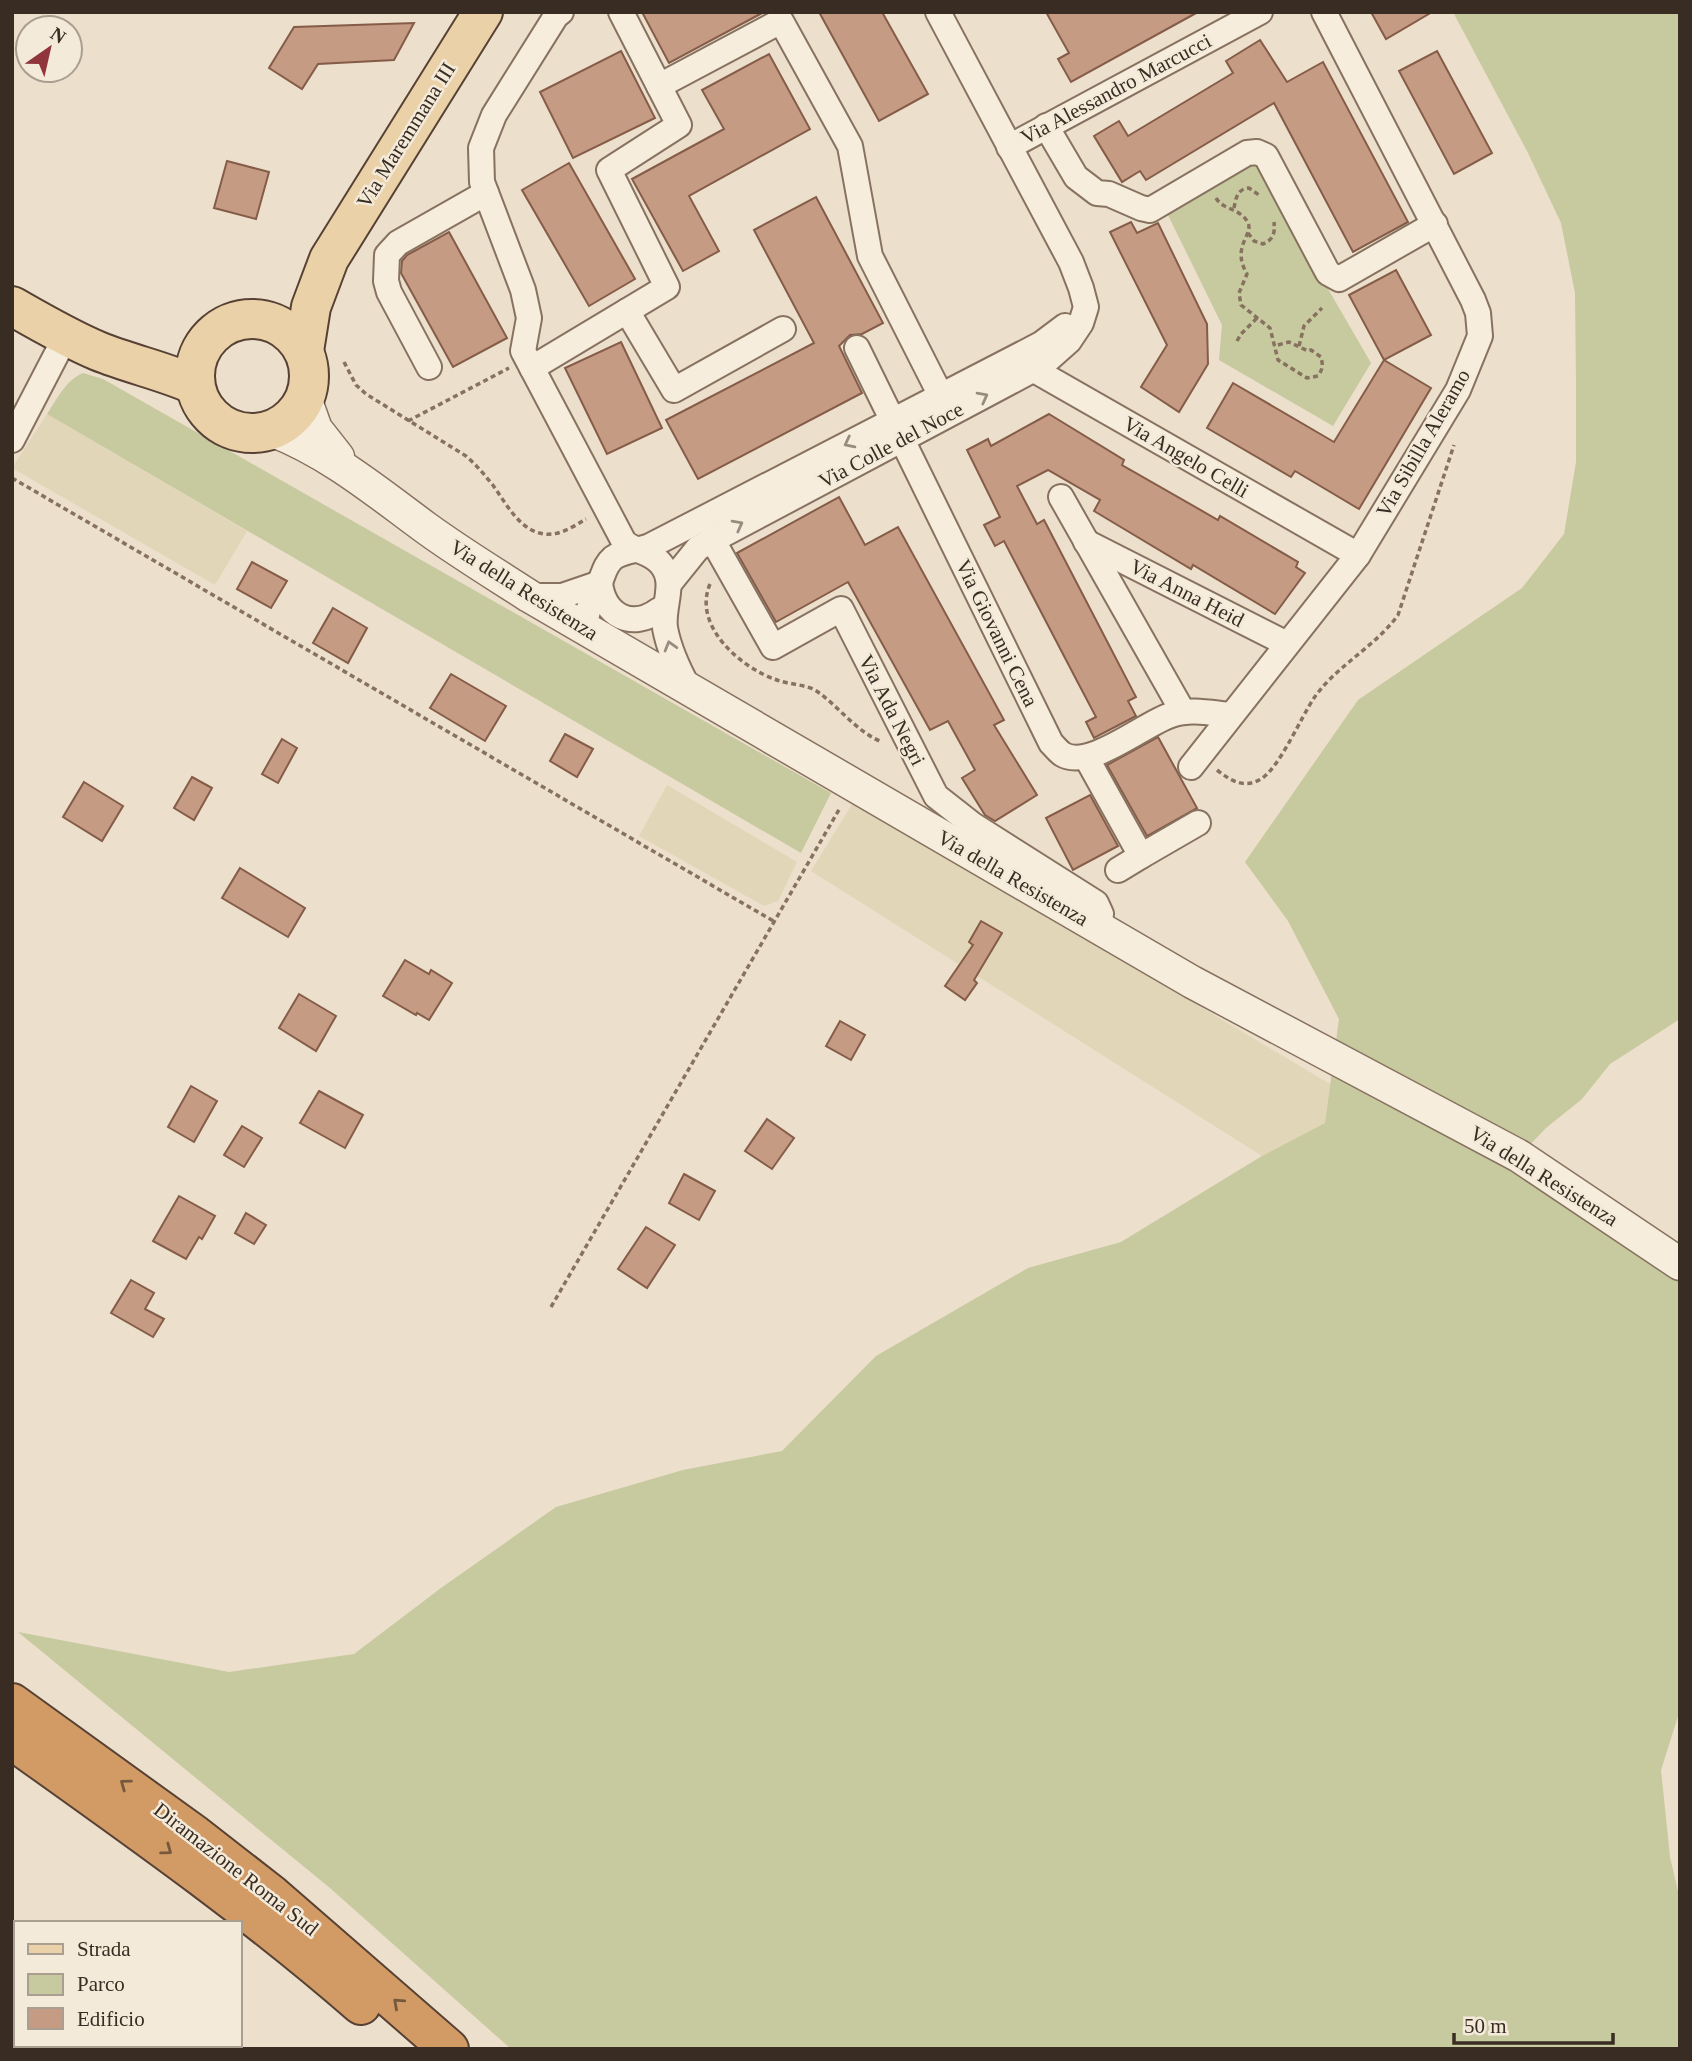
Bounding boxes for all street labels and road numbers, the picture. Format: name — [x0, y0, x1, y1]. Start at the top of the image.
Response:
street label: Via Alessandro Marcucci — [1017, 29, 1215, 149]
street label: Via Maremmana III — [352, 58, 460, 212]
street label: Via Sibilla Aleramo — [1371, 365, 1475, 521]
street label: Via Colle del Noce — [815, 397, 967, 493]
street label: Via Angelo Celli — [1119, 411, 1253, 503]
street label: Via della Resistenza — [445, 535, 603, 646]
street label: Via Anna Heid — [1126, 554, 1248, 632]
street label: Via Giovanni Cena — [951, 555, 1043, 711]
street label: Via Ada Negri — [854, 651, 930, 770]
street label: Via della Resistenza — [933, 825, 1093, 931]
street label: Via della Resistenza — [1465, 1121, 1623, 1232]
street label: Diramazione Roma Sud — [149, 1797, 323, 1941]

